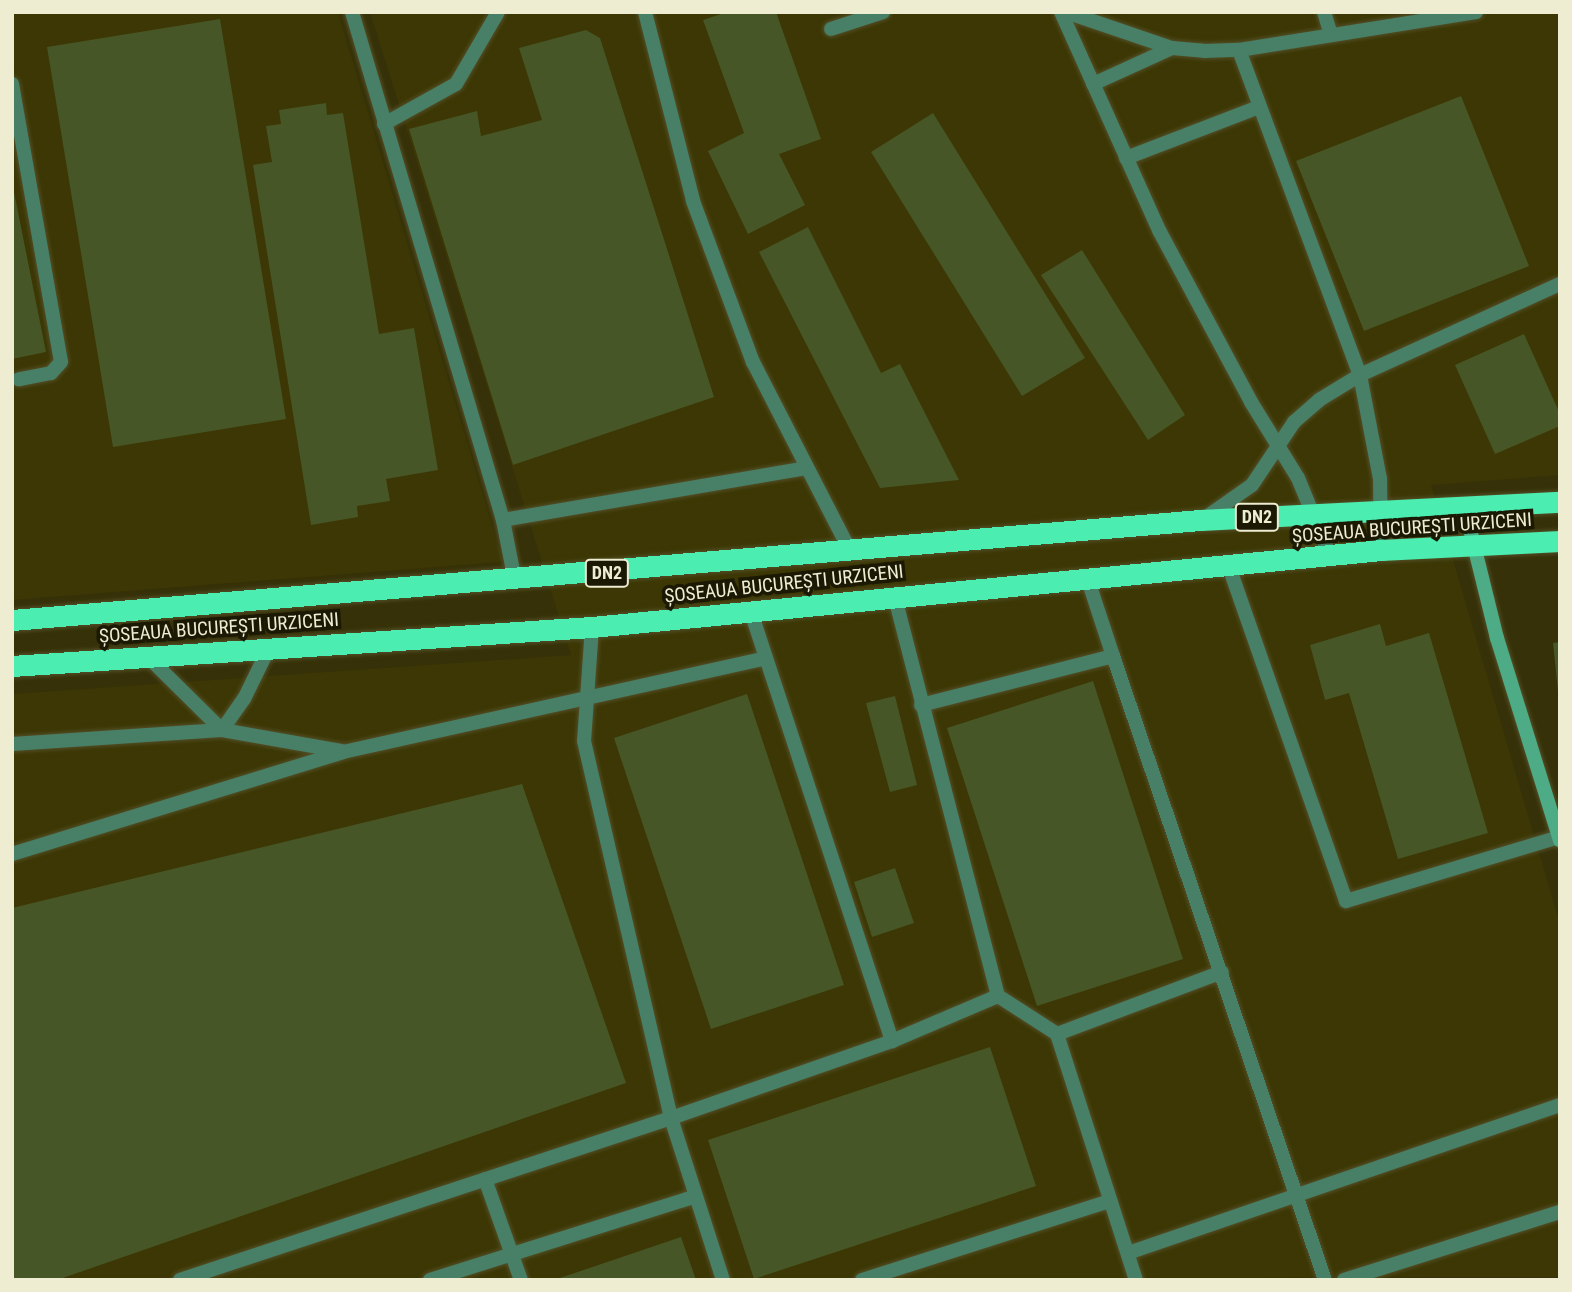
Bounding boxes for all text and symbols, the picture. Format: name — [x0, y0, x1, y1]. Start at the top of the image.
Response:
road number: DN2 — [1234, 503, 1280, 532]
street label: ȘOSEAUA BUCUREȘTI URZICENI — [1291, 508, 1533, 548]
road number: DN2 — [584, 558, 630, 588]
street label: ȘOSEAUA BUCUREȘTI URZICENI — [663, 560, 905, 608]
street label: ȘOSEAUA BUCUREȘTI URZICENI — [98, 608, 340, 648]

